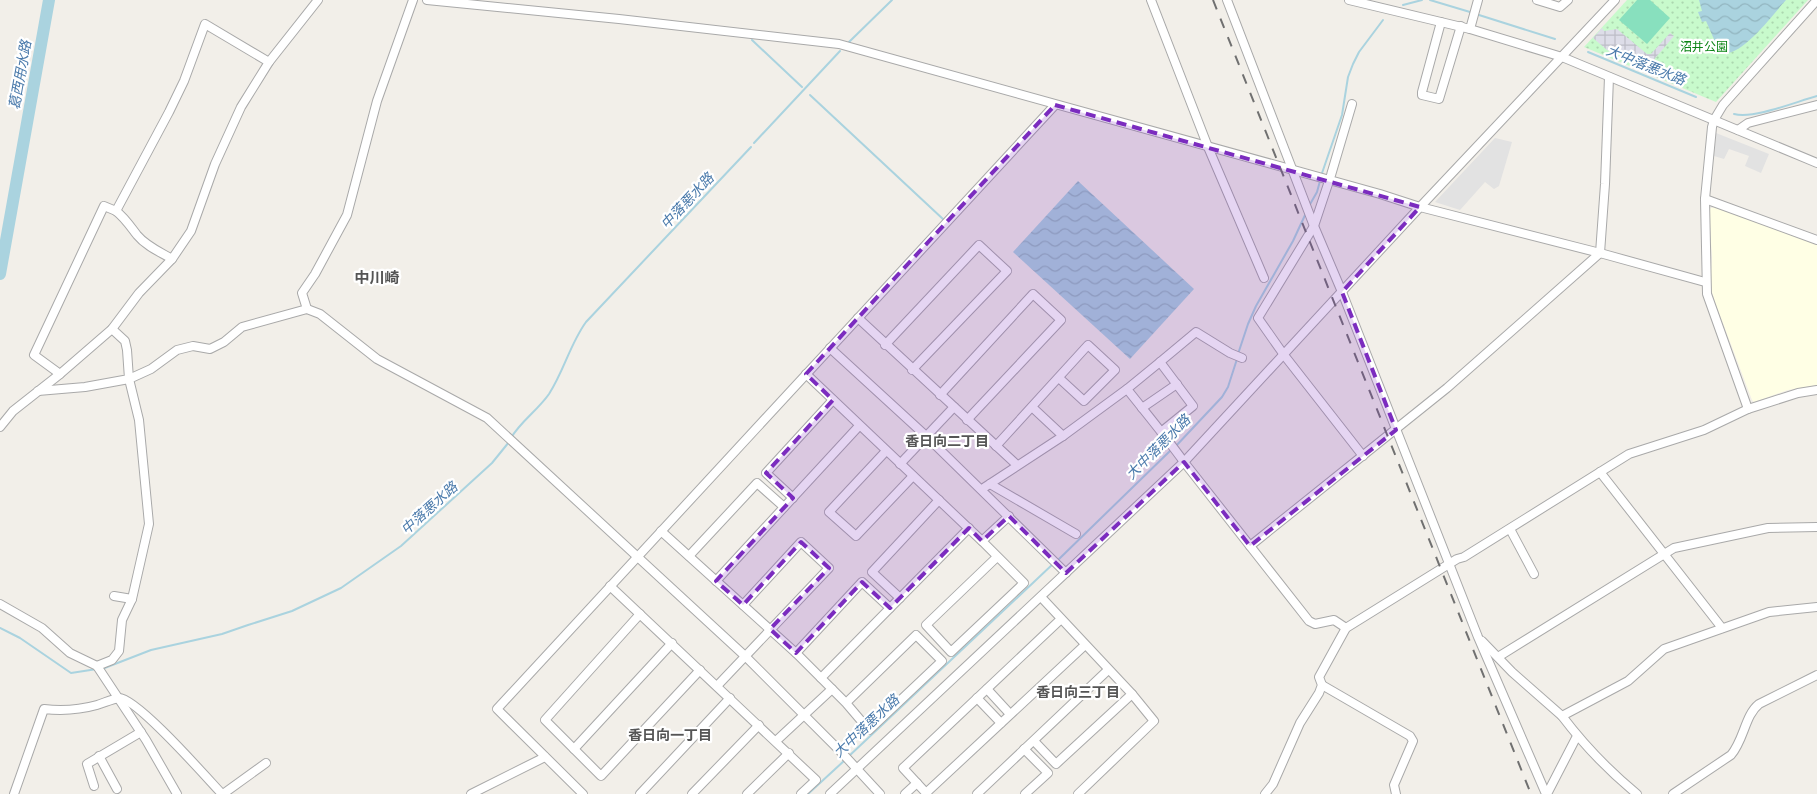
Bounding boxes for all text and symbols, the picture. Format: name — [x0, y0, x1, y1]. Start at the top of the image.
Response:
water label: 葛西用水路 — [5, 38, 35, 111]
park label: 沼井公園 — [1680, 39, 1728, 54]
water label: 大中落悪水路 — [1604, 41, 1689, 89]
water label: 中落悪水路 — [657, 169, 718, 233]
district label: 中川崎 — [354, 268, 400, 287]
water label: 大中落悪水路 — [1122, 410, 1195, 483]
district label: 香日向二丁目 — [905, 432, 989, 450]
water label: 中落悪水路 — [397, 477, 462, 538]
district label: 香日向三丁目 — [1036, 683, 1120, 701]
water label: 大中落悪水路 — [829, 690, 904, 761]
district label: 香日向一丁目 — [628, 726, 712, 744]

